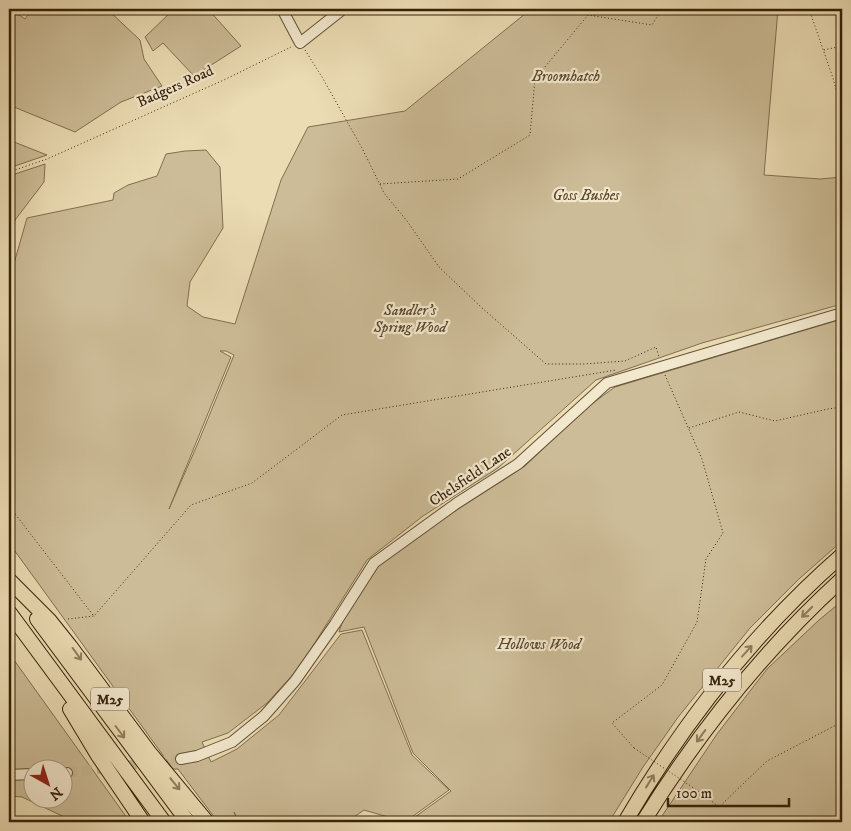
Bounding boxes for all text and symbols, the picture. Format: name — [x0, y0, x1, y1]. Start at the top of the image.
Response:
street label: Badgers Road — [134, 61, 217, 112]
park label: Broomhatch — [531, 67, 600, 86]
park label: Goss Bushes — [553, 186, 620, 205]
park label: Sandler's Spring Wood — [373, 301, 449, 337]
street label: Chelsfield Lane — [426, 442, 515, 511]
one-way arrow — [801, 606, 813, 619]
park label: Hollows Wood — [496, 635, 583, 654]
one-way arrow — [741, 644, 753, 657]
one-way arrow — [72, 647, 82, 661]
road number: M25 — [703, 668, 741, 692]
road number: M25 — [91, 688, 129, 711]
one-way arrow — [115, 725, 125, 739]
one-way arrow — [696, 729, 706, 743]
north arrow — [22, 758, 72, 808]
one-way arrow — [645, 774, 655, 788]
scale bar — [668, 776, 790, 808]
one-way arrow — [169, 777, 180, 790]
text: N — [45, 783, 66, 804]
text: 100 m — [676, 784, 712, 803]

